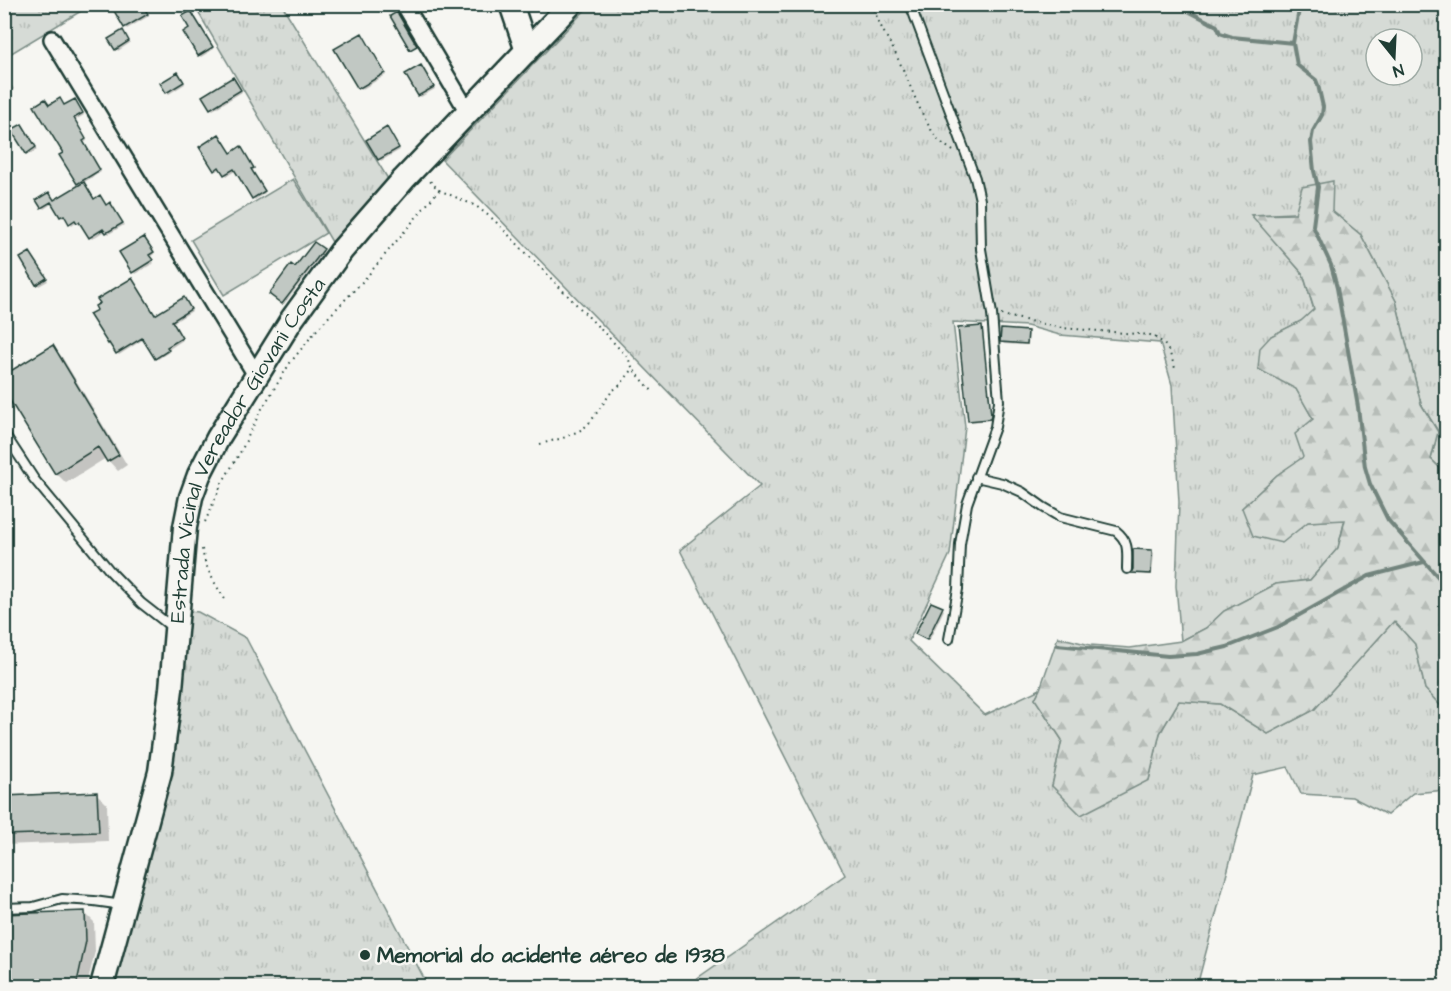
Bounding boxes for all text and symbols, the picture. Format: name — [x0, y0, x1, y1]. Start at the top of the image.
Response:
north arrow — [1364, 27, 1424, 87]
text: N — [1390, 58, 1406, 82]
street label: Estrada Vicinal Vereador Giovani Costa — [163, 272, 333, 624]
place label: Memorial do acidente aéreo de 1938 — [377, 941, 725, 970]
marker: Memorial do acidente aéreo de 1938 — [358, 948, 372, 962]

